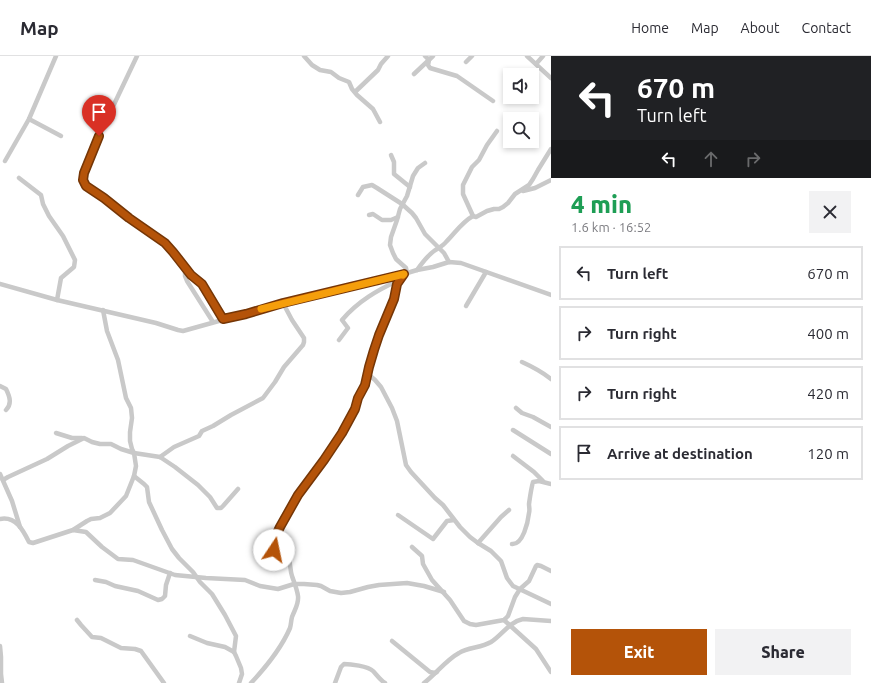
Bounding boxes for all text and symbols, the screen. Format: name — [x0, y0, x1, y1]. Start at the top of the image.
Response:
text: Map — [20, 17, 59, 39]
text: Home — [631, 20, 669, 36]
text: Map — [691, 20, 719, 36]
text: About — [741, 20, 780, 36]
text: Contact — [802, 20, 851, 36]
map controls — [503, 68, 539, 148]
button: sound — [503, 68, 539, 104]
icon: left — [571, 72, 623, 124]
text: 670 m — [637, 72, 715, 103]
pin — [82, 95, 116, 136]
icon: arrive — [88, 101, 110, 123]
text: Turn left — [637, 105, 707, 125]
button: search — [503, 112, 539, 148]
icon: left — [658, 148, 680, 170]
icon: ahead — [700, 148, 722, 170]
icon: right — [742, 148, 764, 170]
text: 4 min — [571, 191, 632, 218]
button: close — [809, 191, 851, 233]
text: 1.6 km · 16:52 — [571, 220, 651, 234]
icon: left — [573, 262, 595, 284]
text: Turn left — [607, 265, 668, 282]
text: 670 m — [807, 265, 849, 282]
icon: right — [573, 322, 595, 344]
text: Turn right — [607, 325, 677, 342]
text: 400 m — [807, 325, 849, 342]
icon: right — [573, 382, 595, 404]
text: Turn right — [607, 385, 677, 402]
text: 420 m — [807, 385, 849, 402]
icon: arrive — [573, 442, 595, 464]
text: Arrive at destination — [607, 445, 753, 462]
text: 120 m — [807, 445, 849, 462]
position arrow — [253, 529, 295, 571]
button: Exit — [571, 629, 707, 675]
button: Share — [715, 629, 851, 675]

